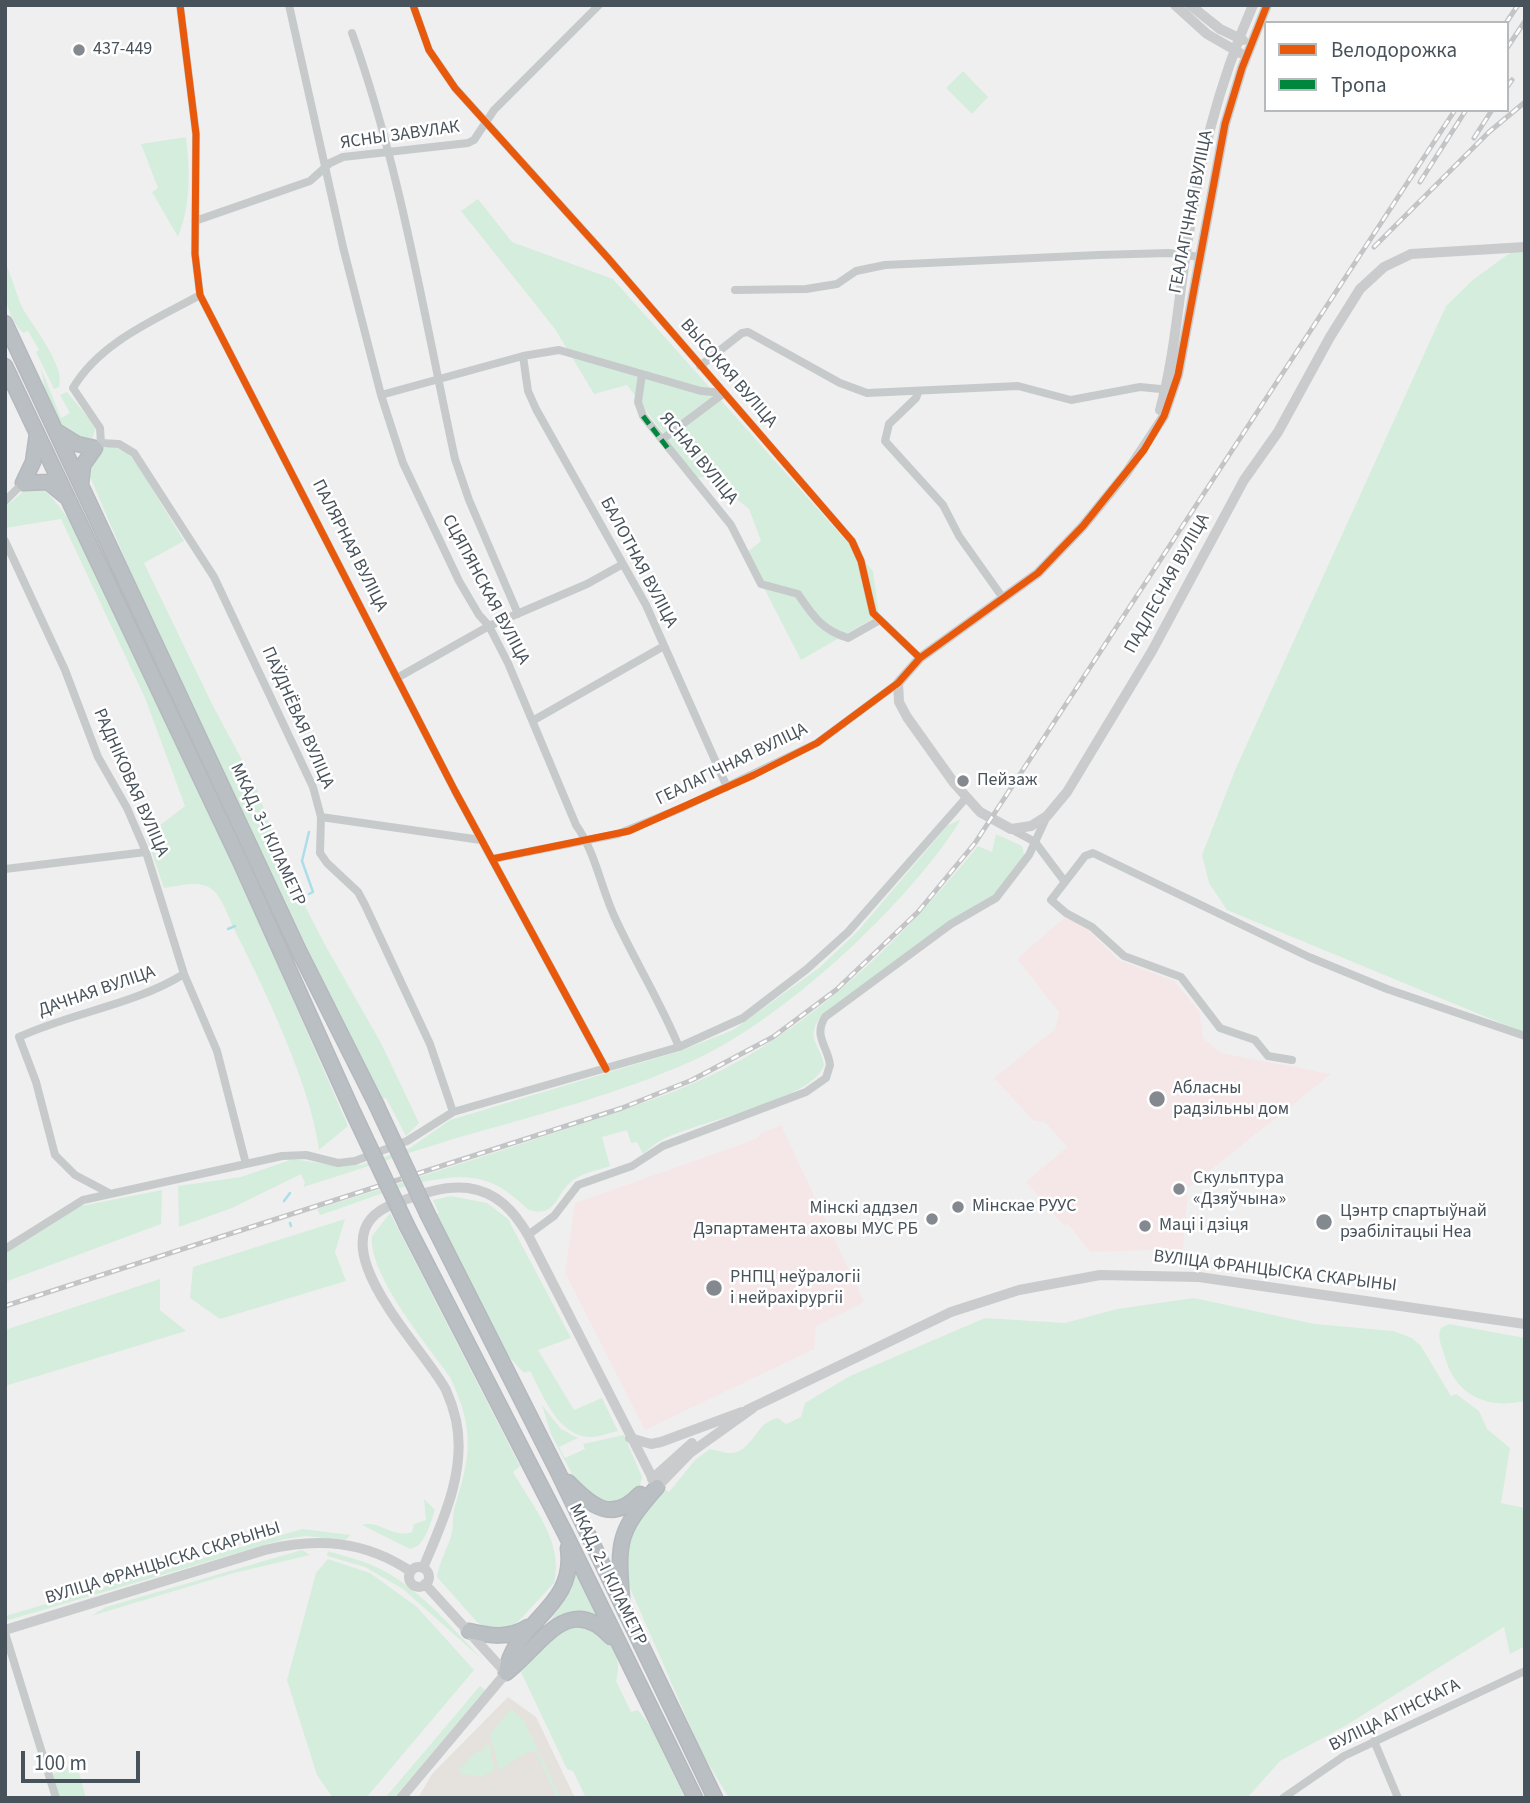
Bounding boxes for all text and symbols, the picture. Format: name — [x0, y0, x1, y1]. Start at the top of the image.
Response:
legend — [1264, 21, 1509, 112]
text: Велодорожка — [1331, 35, 1457, 65]
place label: 437-449 — [93, 39, 152, 61]
marker: 437-449 — [71, 42, 87, 58]
text: Тропа — [1331, 70, 1387, 100]
street label: ЯСНЫ ЗАВУЛАК — [339, 117, 461, 155]
street label: ГЕАЛАГІЧНАЯ ВУЛІЦА — [1166, 129, 1218, 295]
street label: ВЫСОКАЯ ВУЛІЦА — [675, 315, 781, 433]
street label: ЯСНАЯ ВУЛІЦА — [654, 409, 742, 509]
street label: ПАЛЯРНАЯ ВУЛІЦА — [306, 476, 392, 616]
street label: БАЛОТНАЯ ВУЛІЦА — [595, 494, 681, 632]
street label: ПАДЛЕСНАЯ ВУЛІЦА — [1121, 510, 1215, 658]
street label: СЦЯПЯНСКАЯ ВУЛІЦА — [436, 511, 534, 669]
street label: ПАЎДНЁВАЯ ВУЛІЦА — [256, 644, 338, 792]
street label: РАДНІКОВАЯ ВУЛІЦА — [88, 706, 172, 860]
street label: ГЕАЛАГІЧНАЯ ВУЛІЦА — [653, 719, 811, 811]
street label: МКАД, 3-І КІЛАМЕТР — [224, 760, 310, 910]
place label: Пейзаж — [977, 770, 1037, 792]
marker: Пейзаж — [955, 773, 971, 789]
street label: ДАЧНАЯ ВУЛІЦА — [36, 962, 158, 1022]
place label: Абласны радзільны дом — [1173, 1078, 1289, 1120]
marker: Абласны радзільны дом — [1147, 1089, 1167, 1109]
place label: Скульптура «Дзяўчына» — [1193, 1168, 1286, 1210]
marker: Скульптура «Дзяўчына» — [1171, 1181, 1187, 1197]
place label: Мінскае РУУС — [972, 1196, 1077, 1218]
place label: Мінскі аддзел Дэпартамента аховы МУС РБ — [693, 1198, 918, 1240]
marker: Мінскае РУУС — [950, 1199, 966, 1215]
place label: Цэнтр спартыўнай рэабілітацыі Неа — [1340, 1201, 1487, 1244]
marker: Мінскі аддзел Дэпартамента аховы МУС РБ — [924, 1211, 940, 1227]
marker: Цэнтр спартыўнай рэабілітацыі Неа — [1314, 1212, 1334, 1232]
place label: Маці і дзіця — [1159, 1215, 1249, 1237]
marker: Маці і дзіця — [1137, 1218, 1153, 1234]
street label: ВУЛІЦА ФРАНЦЫСКА СКАРЫНЫ — [1152, 1246, 1398, 1298]
place label: РНПЦ неўралогіі і нейрахірургіі — [730, 1267, 861, 1310]
marker: РНПЦ неўралогіі і нейрахірургіі — [704, 1278, 724, 1298]
street label: МКАД, 2-І КІЛАМЕТР — [563, 1501, 651, 1649]
street label: ВУЛІЦА ФРАНЦЫСКА СКАРЫНЫ — [43, 1518, 283, 1610]
street label: ВУЛІЦА АГІНСКАГА — [1326, 1675, 1464, 1757]
scale bar — [24, 1736, 144, 1780]
text: 100 m — [34, 1748, 87, 1778]

